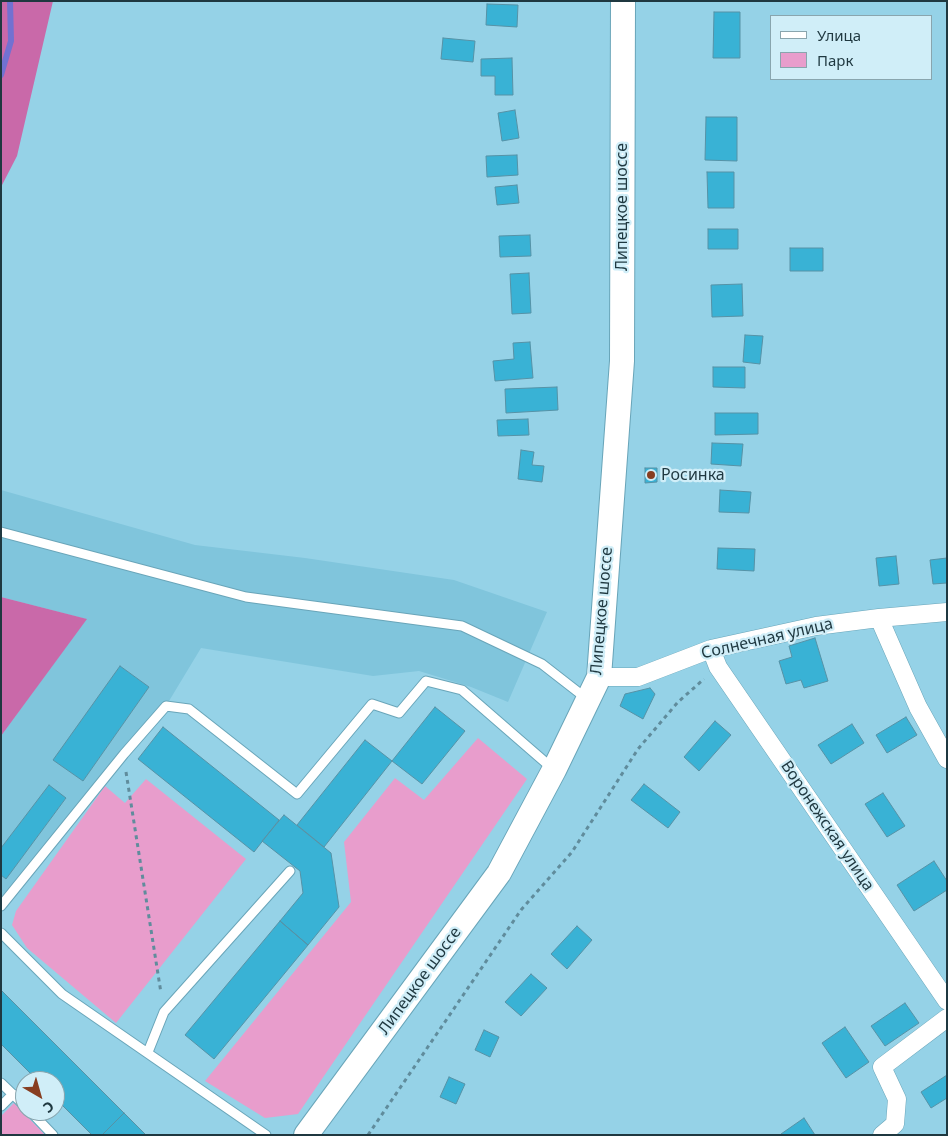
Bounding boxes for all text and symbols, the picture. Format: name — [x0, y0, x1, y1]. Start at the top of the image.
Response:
legend — [770, 15, 933, 80]
text: Улица — [817, 25, 861, 45]
text: Парк — [817, 50, 853, 70]
street label: Липецкое шоссе — [612, 143, 632, 271]
place label: Росинка — [661, 465, 725, 485]
marker: Росинка — [645, 469, 657, 481]
street label: Липецкое шоссе — [587, 546, 617, 676]
street label: Солнечная улица — [699, 615, 835, 663]
street label: Воронежская улица — [776, 757, 878, 895]
street label: Липецкое шоссе — [375, 924, 465, 1038]
north arrow — [15, 1071, 65, 1121]
text: С — [40, 1097, 58, 1118]

